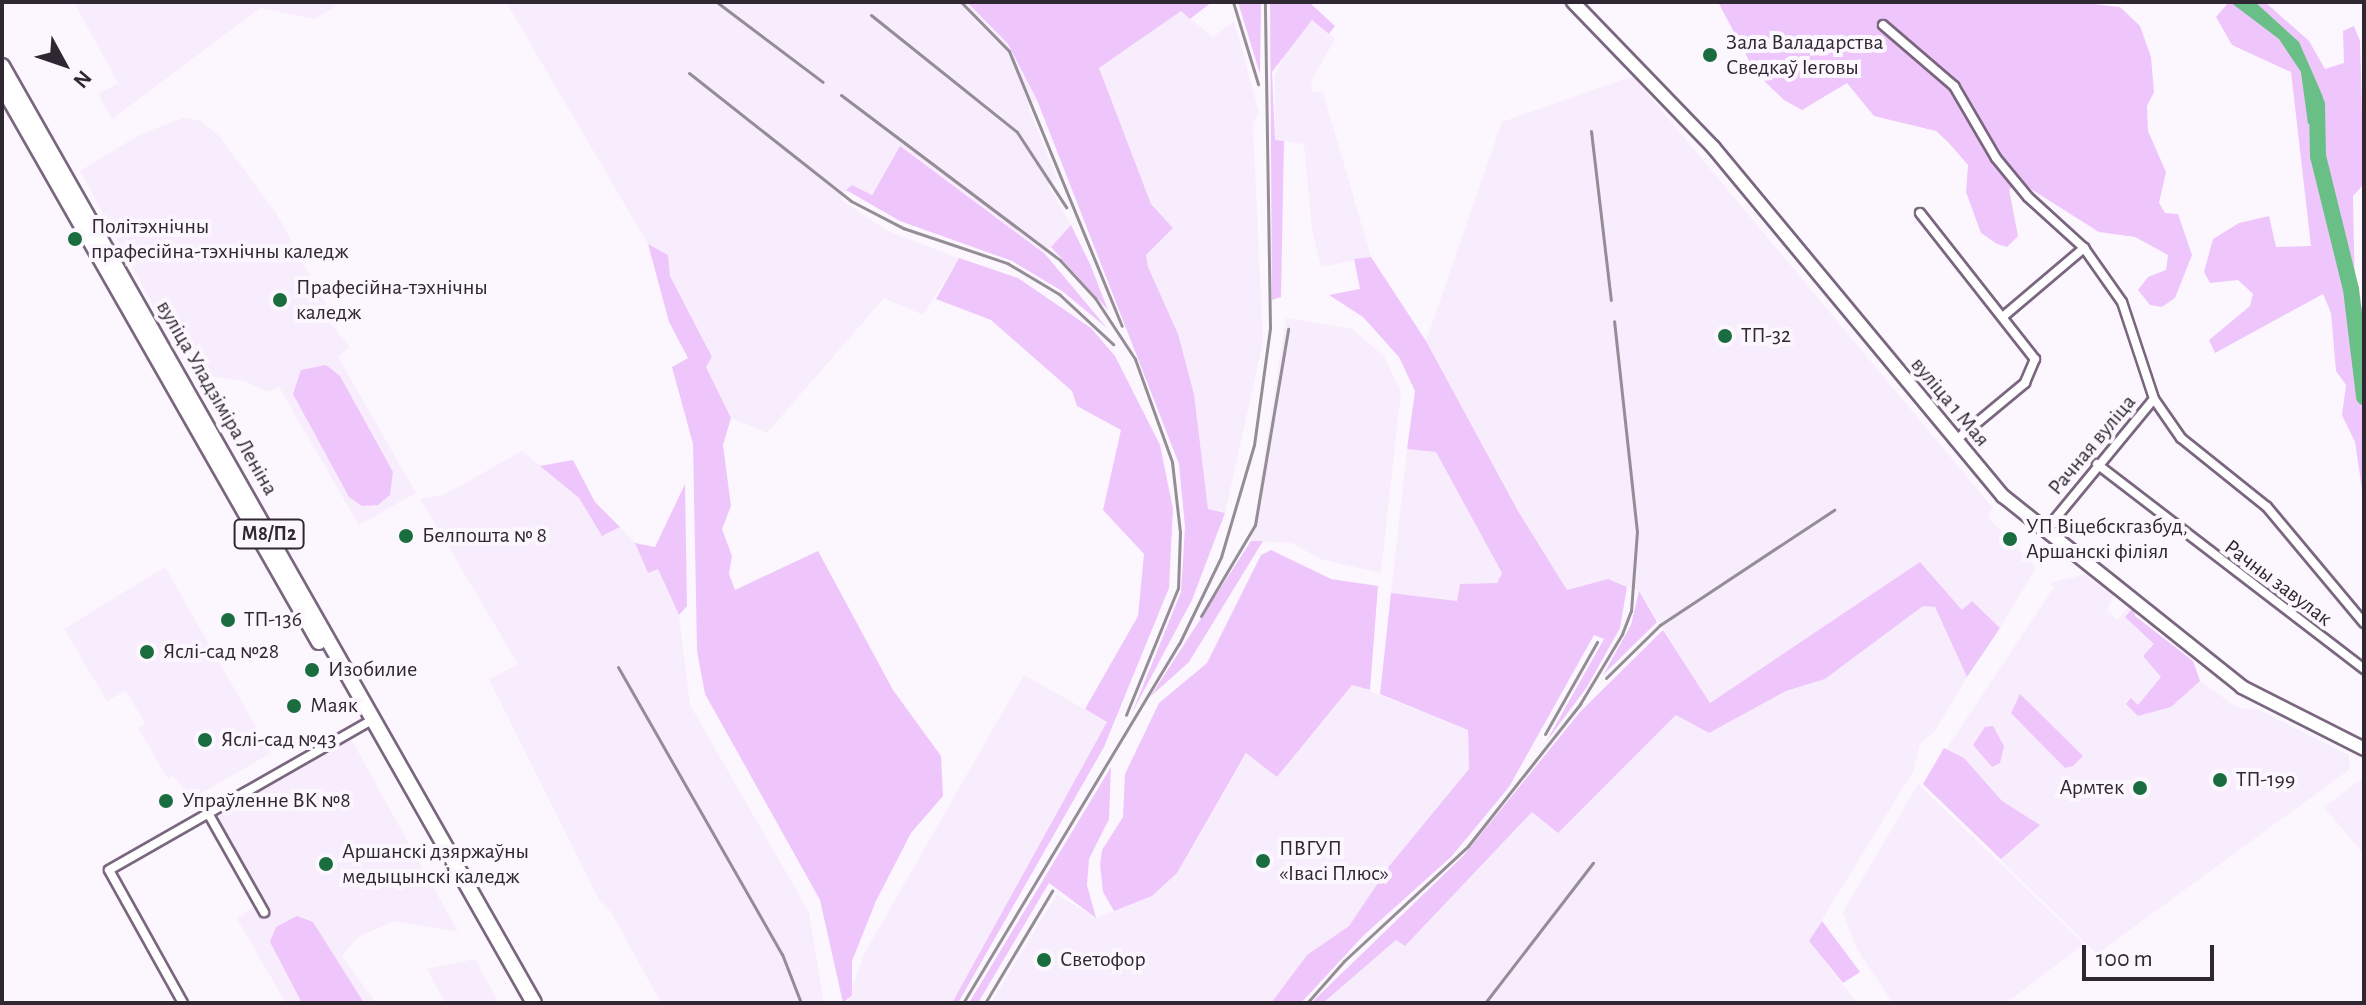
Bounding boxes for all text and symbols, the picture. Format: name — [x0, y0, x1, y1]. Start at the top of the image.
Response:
north arrow — [24, 24, 104, 104]
place label: Зала Валадарства Сведкаў Іеговы — [1726, 29, 1883, 80]
marker: Зала Валадарства Сведкаў Іеговы — [1701, 46, 1719, 64]
text: N — [69, 66, 96, 92]
place label: Політэхнічны прафесійна-тэхнічны каледж — [91, 213, 349, 264]
marker: Політэхнічны прафесійна-тэхнічны каледж — [66, 230, 84, 248]
place label: Прафесійна-тэхнічны каледж — [296, 274, 488, 326]
marker: Прафесійна-тэхнічны каледж — [271, 291, 289, 309]
street label: вуліца Уладзіміра Леніна — [150, 296, 284, 500]
place label: ТП-32 — [1741, 323, 1791, 349]
marker: ТП-32 — [1716, 327, 1734, 345]
street label: вуліца 1 Мая — [1905, 352, 1995, 452]
street label: Рачная вуліца — [2042, 389, 2142, 501]
place label: УП Віцебскгазбуд, Аршанскі філіял — [2026, 513, 2188, 564]
road number: М8/П2 — [233, 518, 305, 550]
place label: Белпошта № 8 — [422, 523, 547, 549]
marker: Белпошта № 8 — [397, 527, 415, 545]
marker: УП Віцебскгазбуд, Аршанскі філіял — [2001, 530, 2019, 548]
street label: Рачны завулак — [2219, 534, 2337, 632]
place label: ТП-136 — [244, 607, 302, 633]
marker: ТП-136 — [219, 611, 237, 629]
place label: Яслі-сад №28 — [163, 639, 279, 665]
marker: Яслі-сад №28 — [138, 643, 156, 661]
place label: Изобилие — [328, 657, 417, 683]
marker: Изобилие — [303, 661, 321, 679]
place label: Маяк — [310, 693, 358, 719]
marker: Маяк — [285, 697, 303, 715]
place label: Яслі-сад №43 — [221, 727, 336, 753]
marker: Яслі-сад №43 — [196, 731, 214, 749]
place label: ТП-199 — [2236, 767, 2295, 793]
marker: ТП-199 — [2211, 771, 2229, 789]
place label: Армтек — [2059, 775, 2124, 801]
marker: Армтек — [2131, 779, 2149, 797]
place label: Упраўленне ВК №8 — [182, 788, 351, 814]
marker: Упраўленне ВК №8 — [157, 792, 175, 810]
place label: ПВГУП «Івасі Плюс» — [1279, 835, 1389, 886]
place label: Аршанскі дзяржаўны медыцынскі каледж — [342, 838, 529, 890]
marker: ПВГУП «Івасі Плюс» — [1254, 852, 1272, 870]
marker: Аршанскі дзяржаўны медыцынскі каледж — [317, 855, 335, 873]
scale bar — [2086, 929, 2218, 979]
place label: Светофор — [1060, 947, 1146, 973]
text: 100 m — [2096, 947, 2153, 971]
marker: Светофор — [1035, 951, 1053, 969]

